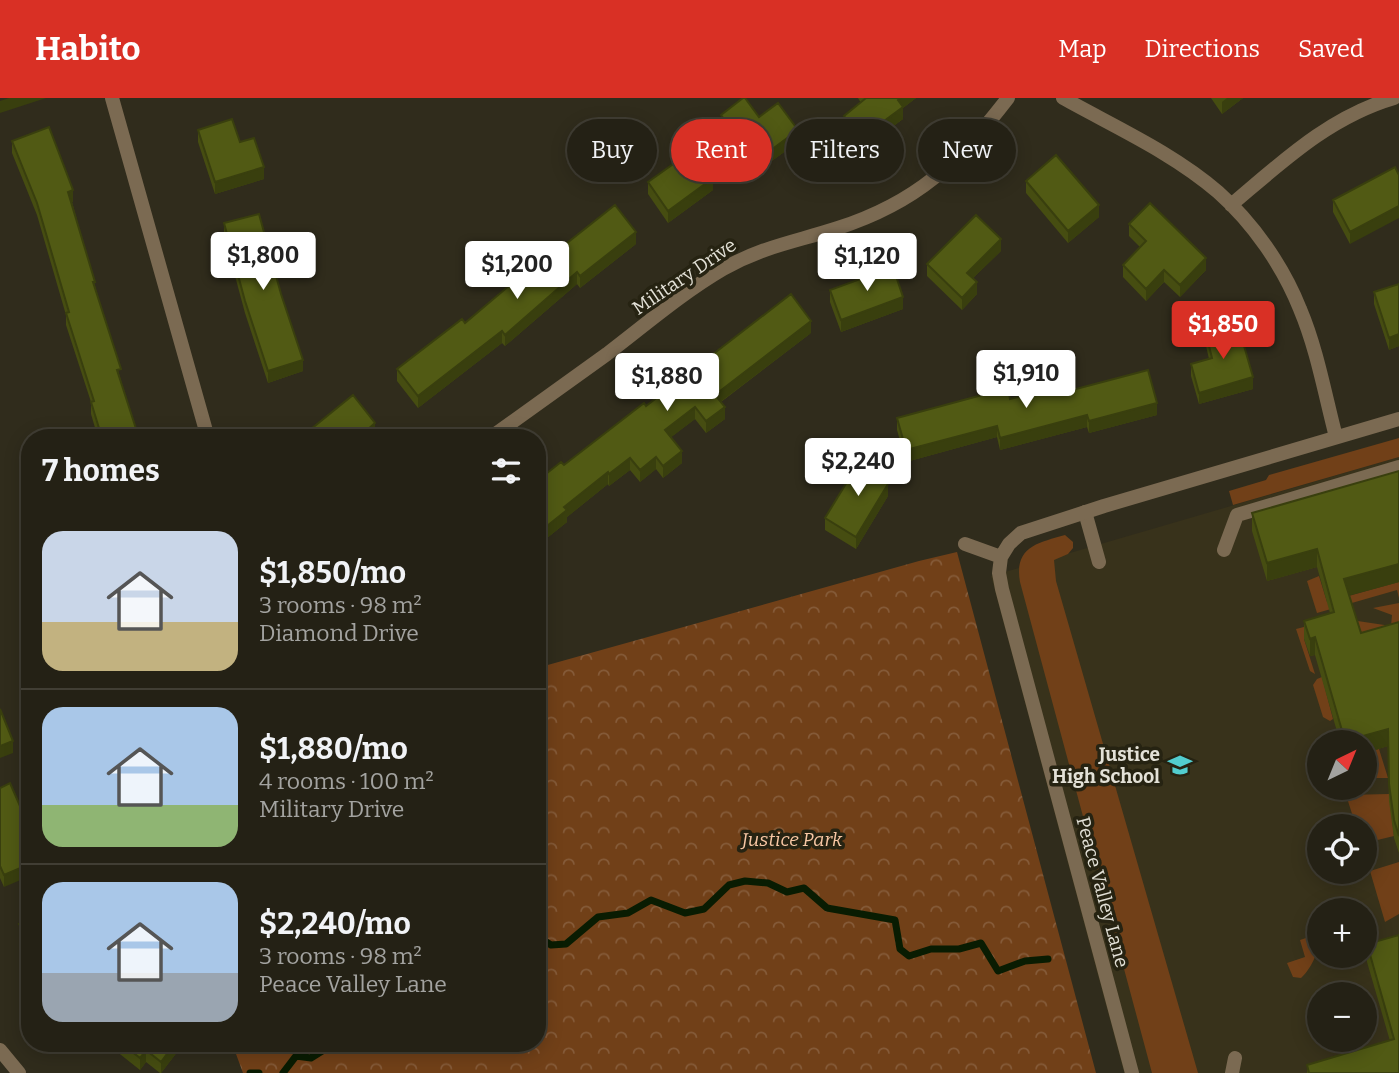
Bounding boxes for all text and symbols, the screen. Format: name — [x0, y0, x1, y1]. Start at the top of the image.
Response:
text: Habito — [35, 29, 141, 69]
text: Map — [1058, 35, 1107, 63]
text: Directions — [1145, 35, 1260, 63]
text: Saved — [1298, 35, 1364, 63]
chip: Buy — [567, 119, 657, 182]
chip: Rent — [671, 119, 772, 182]
chip: Filters — [786, 119, 904, 182]
chip: New — [918, 119, 1016, 182]
pin: $1,800 — [206, 232, 320, 292]
street label: Military Drive — [628, 233, 741, 320]
pin: $1,120 — [810, 234, 924, 293]
text: $1,800 — [227, 241, 299, 269]
pin: $1,200 — [460, 242, 574, 301]
text: $1,120 — [834, 242, 900, 270]
text: $1,200 — [481, 250, 553, 278]
pin: $1,850 — [1166, 302, 1280, 361]
text: $1,850 — [1188, 310, 1258, 338]
pin: $1,910 — [969, 350, 1083, 410]
pin: $1,880 — [610, 354, 724, 413]
text: $1,910 — [992, 359, 1060, 387]
text: $1,880 — [631, 362, 703, 390]
pin: $2,240 — [801, 438, 915, 498]
text: $2,240 — [821, 447, 895, 475]
icon: filters — [487, 452, 525, 490]
text: 7 homes — [42, 453, 160, 489]
text: $1,850/mo — [259, 555, 406, 591]
icon: home — [98, 559, 182, 643]
text: 3 rooms · 98 m² — [259, 591, 422, 619]
text: Diamond Drive — [259, 619, 419, 647]
north arrow — [1307, 730, 1377, 800]
map controls — [1307, 730, 1377, 1052]
text: $1,880/mo — [259, 731, 408, 767]
icon: home — [98, 735, 182, 819]
place label: Justice High School — [1052, 743, 1160, 788]
school or university icon: Justice High School — [1166, 751, 1194, 779]
text: 4 rooms · 100 m² — [259, 767, 434, 795]
text: Military Drive — [259, 795, 404, 823]
street label: Peace Valley Lane — [1071, 814, 1134, 970]
button: locate — [1307, 814, 1377, 884]
park label: Justice Park — [740, 828, 843, 851]
button: + — [1307, 898, 1377, 968]
text: $2,240/mo — [259, 906, 411, 942]
icon: home — [98, 910, 182, 994]
text: 3 rooms · 98 m² — [259, 942, 422, 970]
text: Peace Valley Lane — [259, 970, 447, 998]
button: − — [1307, 982, 1377, 1052]

